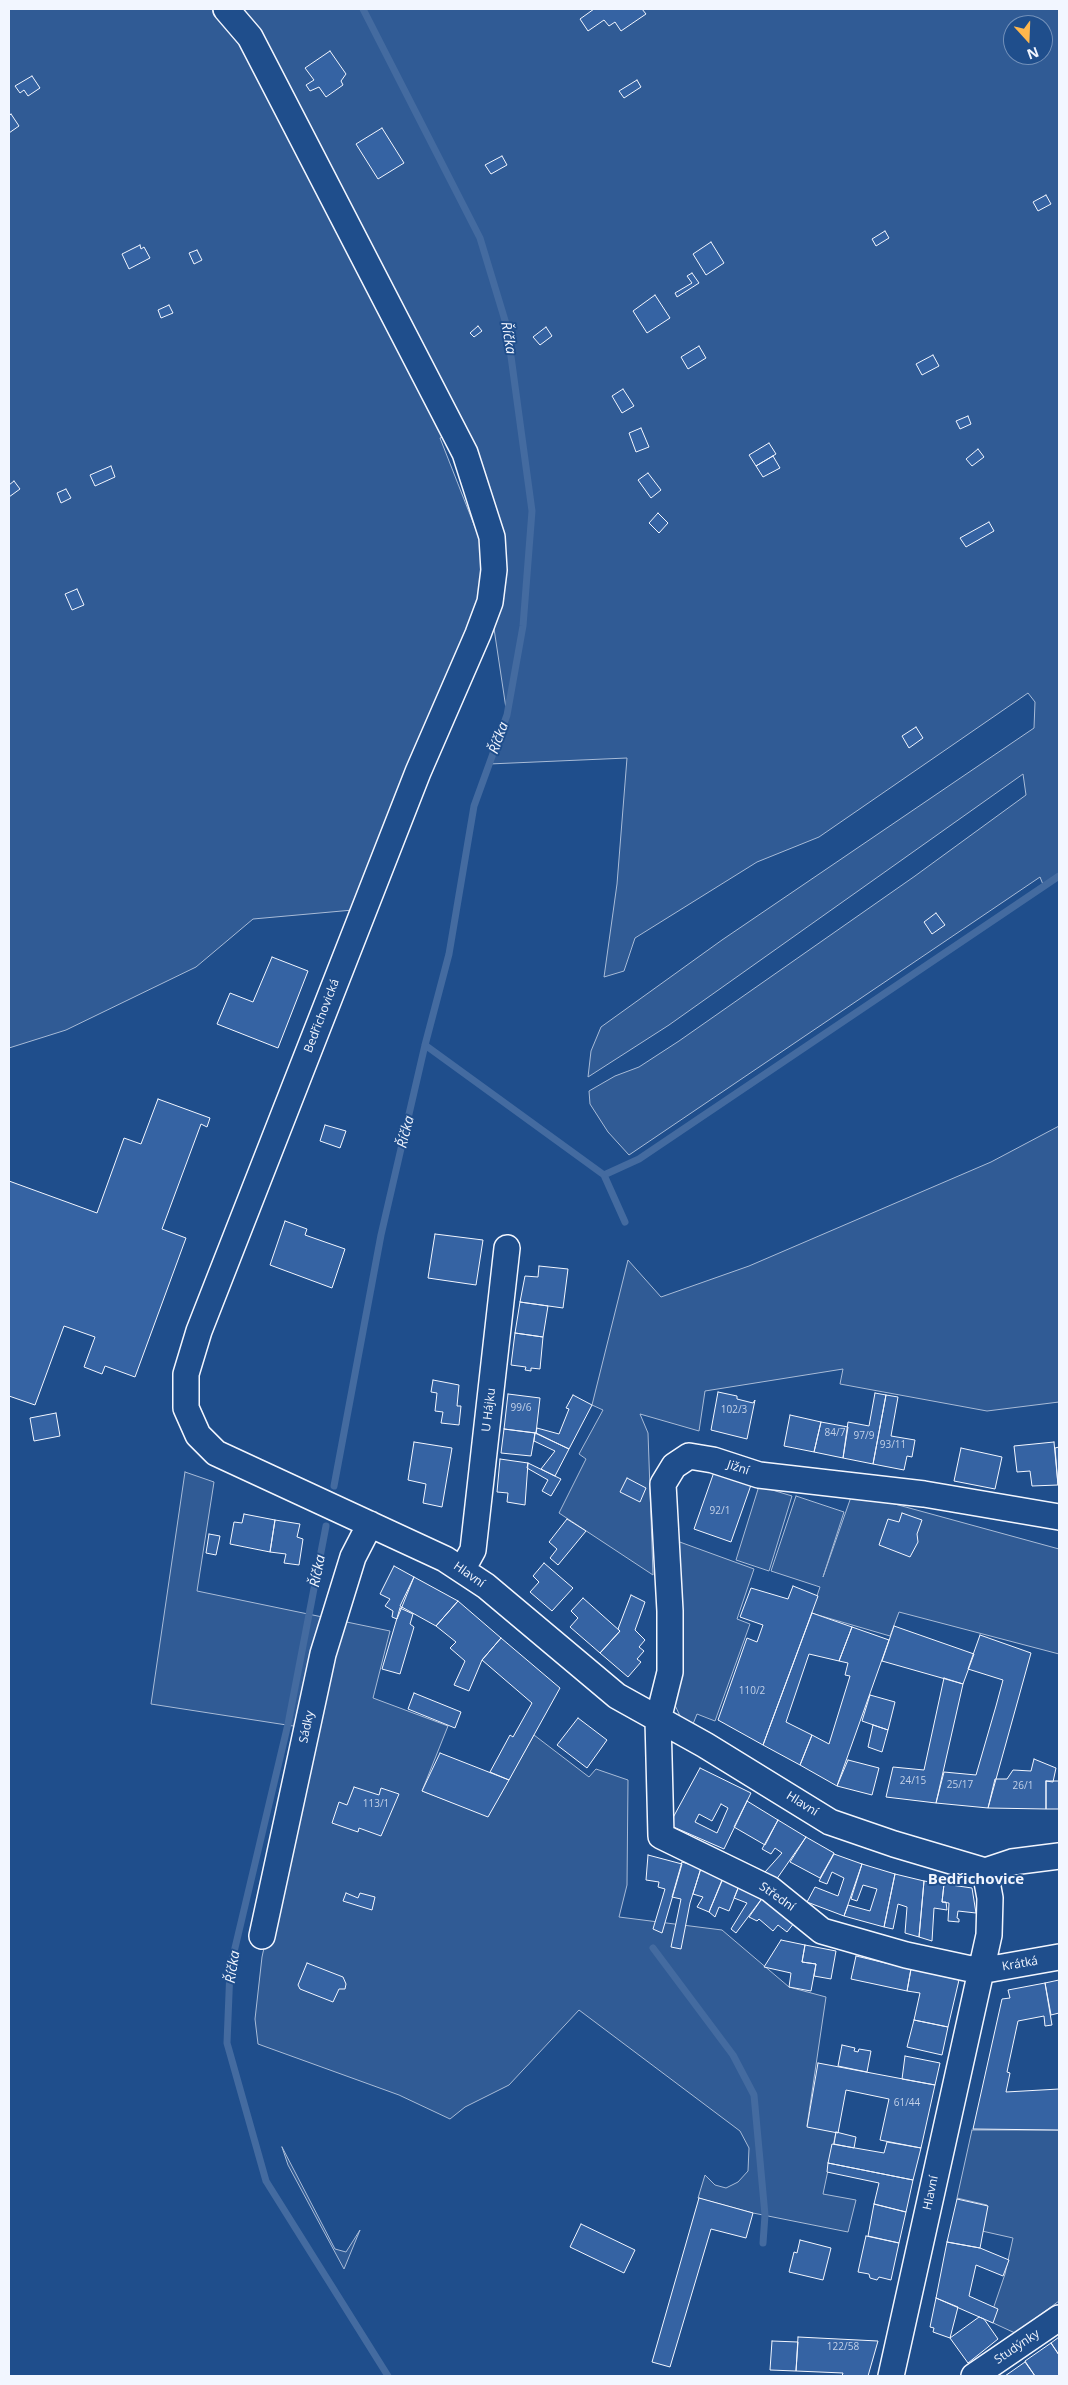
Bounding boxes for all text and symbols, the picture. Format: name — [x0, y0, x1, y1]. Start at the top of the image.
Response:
north arrow — [1003, 15, 1053, 65]
text: N — [1024, 43, 1042, 64]
water label: Říčka — [497, 320, 519, 356]
water label: Říčka — [486, 720, 512, 756]
street label: Bedřichovická — [301, 977, 343, 1055]
water label: Říčka — [394, 1114, 418, 1150]
street label: U Hájku — [479, 1387, 499, 1433]
house number: 99/6 — [511, 1402, 531, 1414]
house number: 102/3 — [721, 1404, 747, 1416]
house number: 84/7 — [825, 1427, 845, 1439]
house number: 97/9 — [854, 1430, 874, 1442]
house number: 93/11 — [880, 1439, 906, 1451]
street label: Jižní — [725, 1458, 751, 1478]
house number: 92/1 — [710, 1505, 730, 1517]
water label: Říčka — [307, 1553, 329, 1589]
street label: Hlavní — [451, 1559, 487, 1591]
house number: 110/2 — [739, 1685, 765, 1697]
street label: Sádky — [297, 1709, 317, 1745]
house number: 24/15 — [900, 1775, 926, 1787]
house number: 25/17 — [947, 1779, 973, 1791]
house number: 26/1 — [1013, 1780, 1033, 1792]
street label: Hlavní — [783, 1789, 821, 1819]
house number: 113/1 — [363, 1798, 389, 1810]
district label: Bedřichovice — [928, 1871, 1024, 1889]
street label: Střední — [756, 1880, 798, 1914]
water label: Říčka — [222, 1950, 244, 1984]
street label: Krátká — [1001, 1954, 1039, 1974]
house number: 61/44 — [894, 2097, 920, 2109]
street label: Hlavní — [920, 2174, 942, 2212]
street label: Studýnky — [992, 2327, 1042, 2367]
house number: 122/58 — [827, 2341, 859, 2353]

